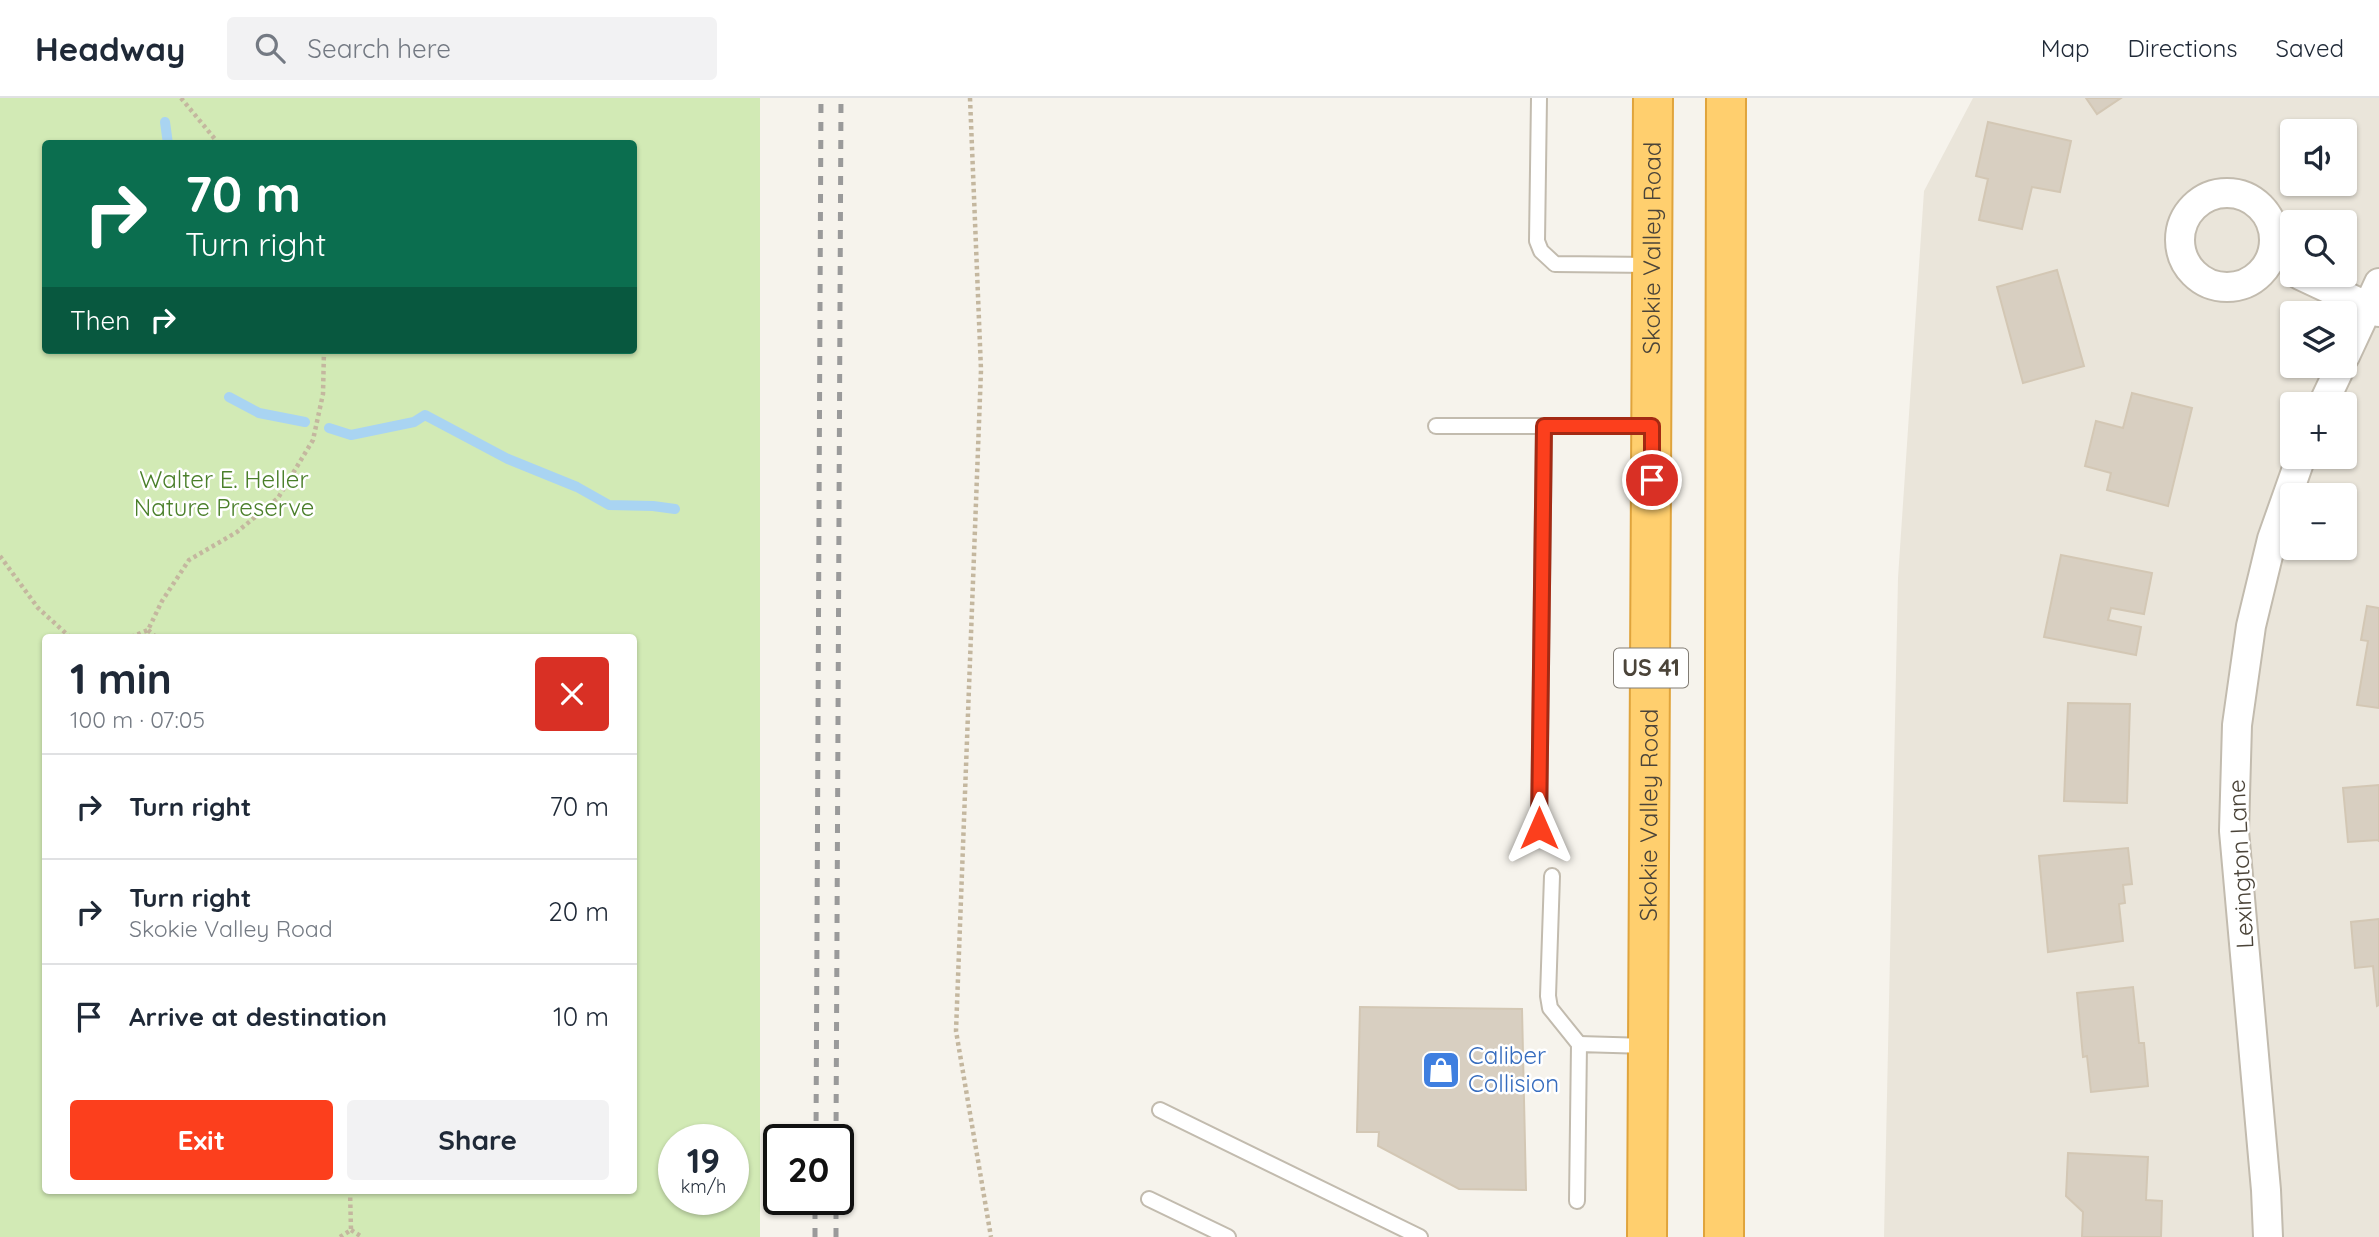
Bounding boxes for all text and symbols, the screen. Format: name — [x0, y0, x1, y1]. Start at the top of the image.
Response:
search box — [227, 17, 717, 80]
text: Headway — [35, 28, 185, 69]
icon: search — [251, 29, 289, 67]
text: Search here — [307, 32, 451, 65]
text: Map — [2041, 33, 2090, 63]
text: Directions — [2128, 33, 2238, 63]
text: Saved — [2276, 33, 2344, 63]
map controls — [2280, 119, 2357, 560]
button: sound — [2280, 119, 2357, 196]
street label: Skokie Valley Road — [1636, 142, 1667, 354]
text: 70 m — [185, 163, 301, 224]
icon: right — [70, 168, 161, 259]
button: search — [2280, 210, 2357, 287]
text: Turn right — [185, 224, 326, 264]
icon: right — [144, 301, 182, 339]
button: layers — [2280, 301, 2357, 378]
text: Then — [70, 304, 130, 337]
button: + — [2280, 392, 2357, 469]
pin — [1622, 450, 1682, 510]
icon: arrive — [1633, 461, 1671, 499]
park label: Walter E. Heller Nature Preserve — [134, 464, 314, 522]
button: − — [2280, 483, 2357, 560]
road number: US 41 — [1614, 648, 1688, 688]
text: 1 min — [70, 652, 172, 705]
button: close — [535, 657, 609, 731]
text: 100 m · 07:05 — [70, 705, 205, 734]
street label: Skokie Valley Road — [1633, 709, 1664, 921]
street label: Lexington Lane — [2221, 779, 2259, 949]
icon: right — [70, 788, 108, 826]
text: Turn right — [129, 790, 251, 823]
text: 70 m — [549, 790, 609, 823]
position arrow — [1502, 791, 1576, 865]
text: Turn right — [129, 881, 251, 914]
icon: right — [70, 893, 108, 931]
text: 20 m — [548, 895, 609, 928]
text: Skokie Valley Road — [129, 914, 333, 943]
icon: arrive — [70, 998, 108, 1036]
text: Arrive at destination — [129, 1000, 387, 1033]
text: 10 m — [553, 1000, 609, 1033]
place label: Caliber Collision — [1468, 1040, 1559, 1098]
shop icon: Caliber Collision — [1420, 1049, 1462, 1091]
button: Exit — [70, 1100, 333, 1180]
button: Share — [347, 1100, 609, 1180]
speed limit sign: 20 — [763, 1124, 854, 1215]
text: 19 — [687, 1138, 720, 1182]
text: km/h — [681, 1175, 726, 1198]

